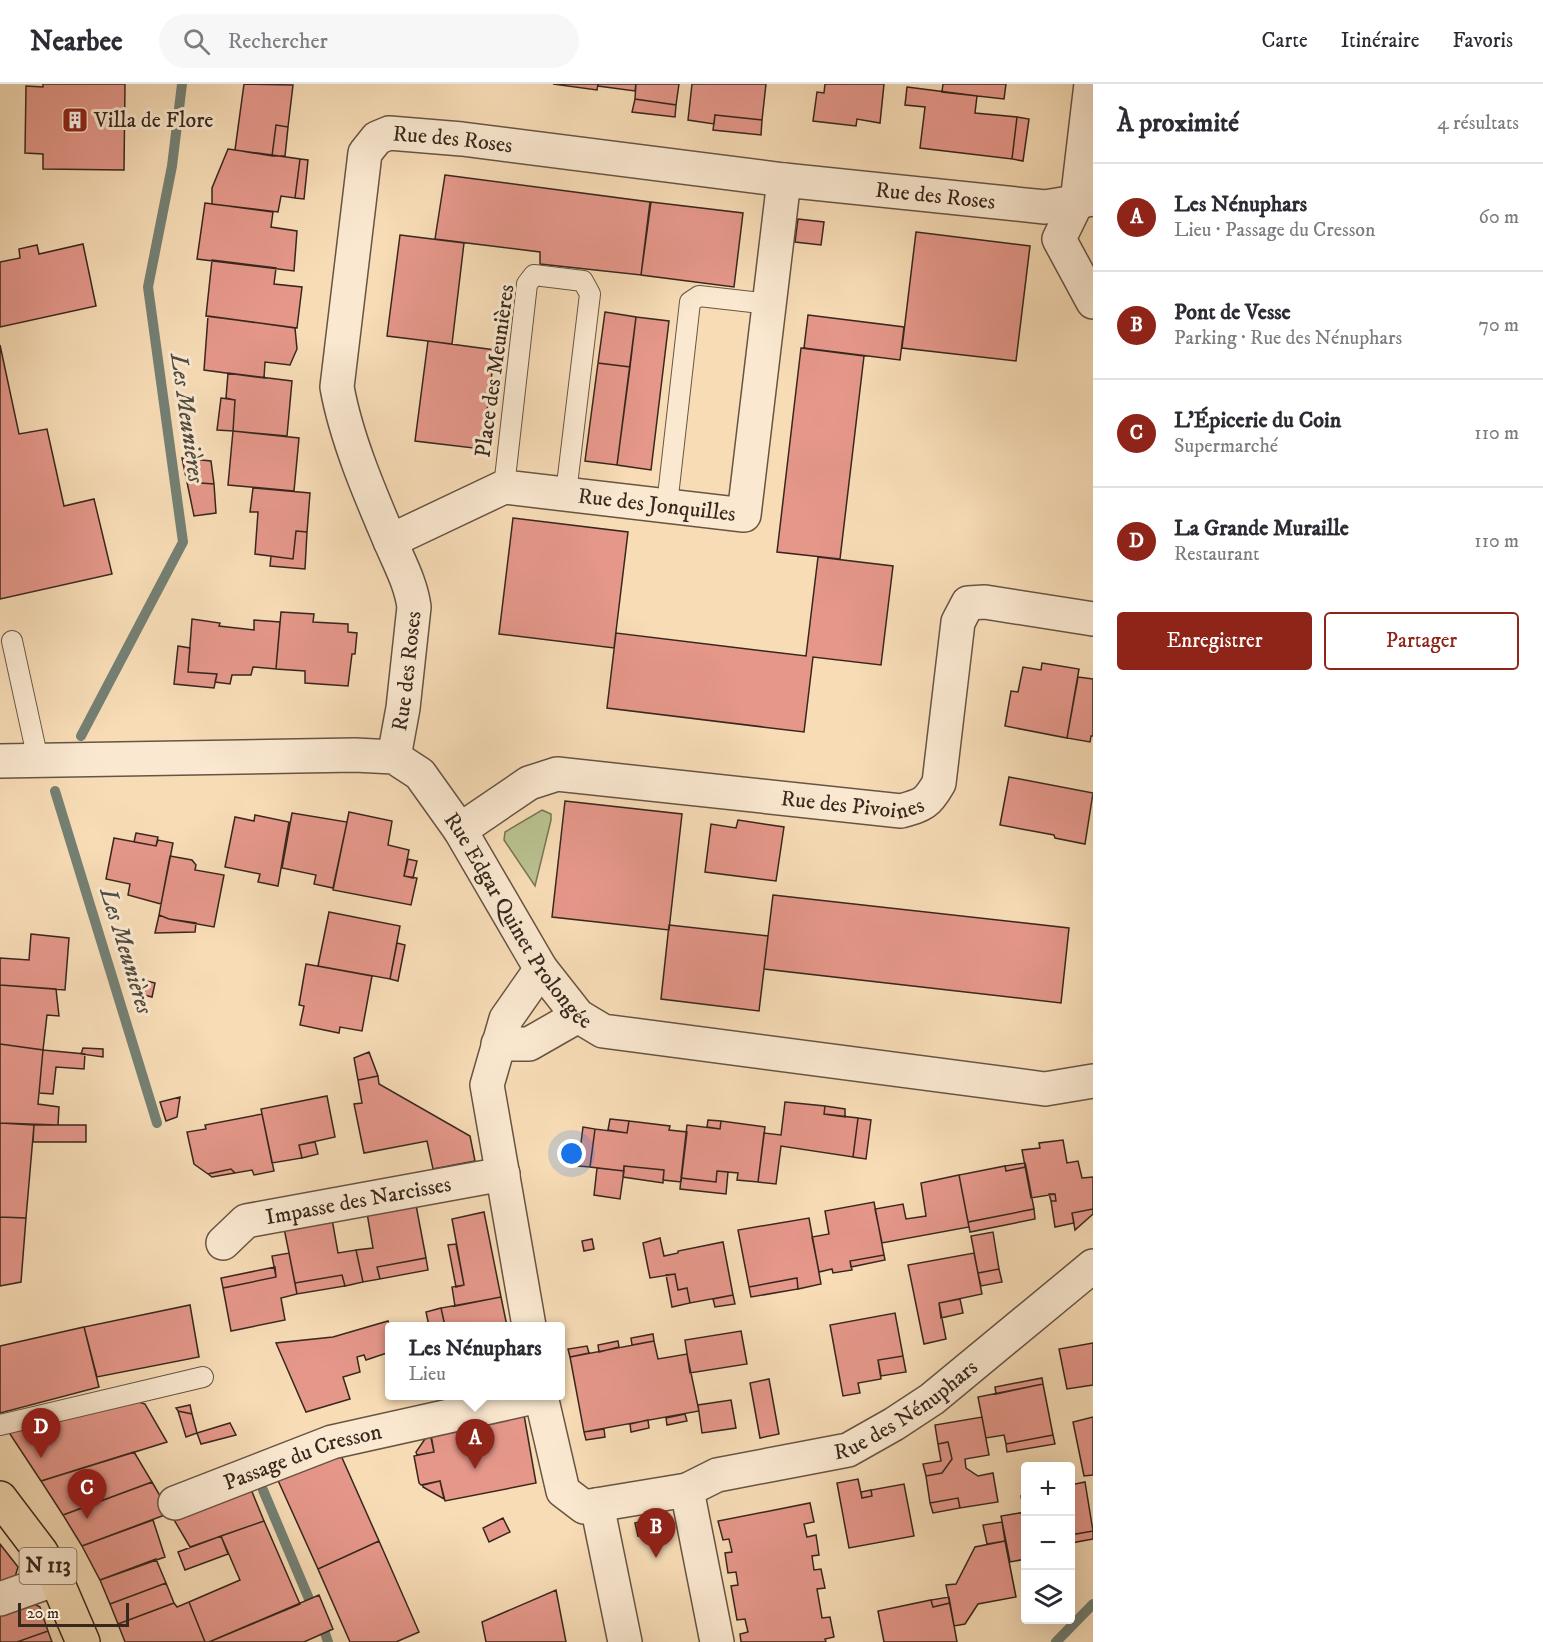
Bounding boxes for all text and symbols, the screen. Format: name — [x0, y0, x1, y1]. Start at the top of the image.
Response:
search box — [159, 14, 579, 68]
text: Nearbee — [30, 24, 123, 59]
icon: search — [180, 25, 213, 58]
text: Rechercher — [228, 28, 328, 55]
text: Carte — [1262, 28, 1308, 54]
text: Itinéraire — [1341, 28, 1419, 54]
text: Favoris — [1452, 28, 1513, 54]
building icon: Villa de Flore — [60, 105, 90, 135]
place label: Villa de Flore — [93, 107, 213, 134]
text: À proximité — [1117, 107, 1239, 140]
text: 4 résultats — [1437, 111, 1519, 136]
street label: Rue des Roses — [392, 120, 514, 159]
street label: Rue des Roses — [874, 176, 997, 215]
text: Les Nénuphars — [1174, 191, 1307, 218]
text: A — [1130, 205, 1143, 230]
text: 60 m — [1479, 205, 1519, 230]
text: Lieu · Passage du Cresson — [1174, 218, 1376, 243]
street label: Place des Meunières — [469, 283, 521, 459]
text: Pont de Vesse — [1174, 299, 1291, 326]
text: B — [1130, 313, 1143, 338]
text: 70 m — [1478, 313, 1519, 338]
text: Parking · Rue des Nénuphars — [1174, 326, 1402, 351]
water label: Les Meunières — [163, 349, 211, 485]
text: L’Épicerie du Coin — [1174, 407, 1341, 434]
text: C — [1130, 421, 1143, 446]
text: 110 m — [1474, 421, 1519, 446]
text: Supermarché — [1174, 434, 1278, 459]
street label: Rue des Jonquilles — [577, 482, 737, 527]
text: La Grande Muraille — [1174, 515, 1349, 542]
text: D — [1129, 529, 1144, 554]
text: 110 m — [1474, 529, 1519, 554]
text: Restaurant — [1174, 542, 1259, 567]
street label: Rue des Roses — [386, 610, 427, 733]
button: Enregistrer — [1117, 612, 1312, 670]
button: Partager — [1324, 612, 1519, 670]
street label: Rue des Pivoines — [780, 785, 928, 825]
street label: Rue Edgar Quinet Prolongée — [438, 807, 597, 1035]
water label: Les Meunières — [92, 882, 160, 1018]
your location — [557, 1139, 586, 1168]
street label: Impasse des Narcisses — [263, 1170, 453, 1231]
popup — [385, 1322, 565, 1400]
text: Les Nénuphars — [408, 1335, 542, 1362]
street label: Rue des Nénuphars — [832, 1353, 983, 1466]
text: Lieu — [408, 1362, 446, 1387]
pin: D — [22, 1408, 60, 1458]
street label: Passage du Cresson — [220, 1418, 385, 1496]
pin: A — [456, 1420, 494, 1469]
map controls — [1021, 1462, 1075, 1624]
button: + — [1021, 1462, 1075, 1516]
pin: C — [68, 1470, 106, 1519]
pin: B — [636, 1508, 676, 1558]
button: − — [1021, 1516, 1075, 1570]
road number: N 113 — [20, 1548, 76, 1584]
button: layers — [1021, 1570, 1075, 1624]
scale bar — [18, 1600, 129, 1628]
text: 20 m — [27, 1603, 59, 1623]

